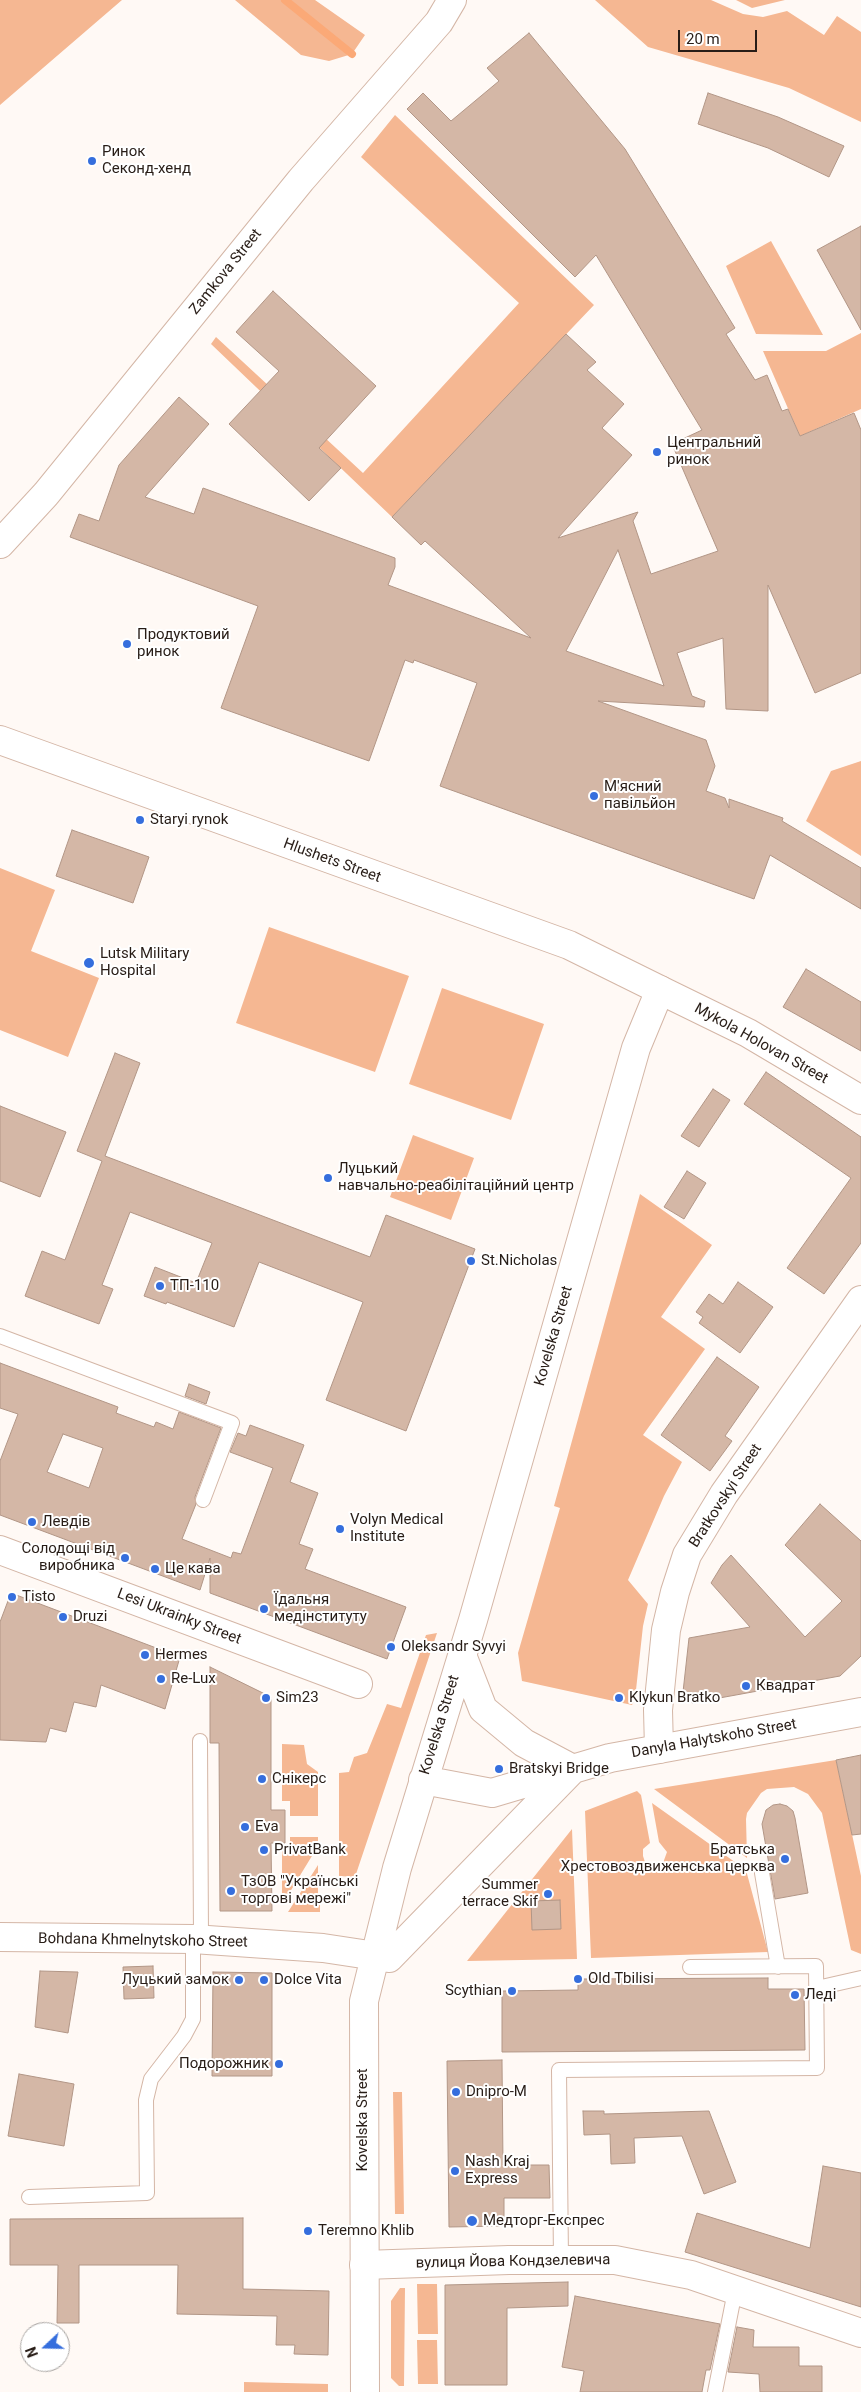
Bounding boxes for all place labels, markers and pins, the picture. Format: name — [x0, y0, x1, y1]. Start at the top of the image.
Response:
place label: Ринок Секонд-хенд — [102, 143, 191, 178]
marker: Ринок Секонд-хенд — [86, 155, 98, 167]
place label: Центральний ринок — [667, 434, 761, 469]
marker: Центральний ринок — [651, 446, 663, 458]
place label: Продуктовий ринок — [137, 626, 230, 661]
marker: Продуктовий ринок — [121, 638, 133, 650]
place label: М'ясний павільйон — [604, 778, 676, 813]
marker: М'ясний павільйон — [588, 790, 600, 802]
place label: Staryi rynok — [150, 811, 228, 829]
marker: Staryi rynok — [134, 814, 146, 826]
place label: Lutsk Military Hospital — [100, 945, 189, 980]
marker: Lutsk Military Hospital — [82, 956, 96, 970]
place label: Луцький навчально-реабілітаційний центр — [338, 1160, 574, 1195]
marker: Луцький навчально-реабілітаційний центр — [322, 1172, 334, 1184]
place label: St.Nicholas — [481, 1252, 557, 1270]
marker: St.Nicholas — [465, 1255, 477, 1267]
place label: ТП-110 — [170, 1277, 219, 1295]
marker: ТП-110 — [154, 1280, 166, 1292]
place label: Volyn Medical Institute — [350, 1511, 443, 1546]
place label: Левдів — [42, 1513, 90, 1531]
marker: Левдів — [26, 1516, 38, 1528]
marker: Volyn Medical Institute — [334, 1523, 346, 1535]
place label: Солодощі від виробника — [21, 1540, 115, 1575]
marker: Солодощі від виробника — [119, 1552, 131, 1564]
place label: Це кава — [165, 1560, 221, 1578]
marker: Це кава — [149, 1563, 161, 1575]
place label: Tisto — [22, 1588, 56, 1606]
marker: Tisto — [6, 1591, 18, 1603]
place label: Їдальня медінституту — [274, 1591, 367, 1626]
marker: Їдальня медінституту — [258, 1603, 270, 1615]
place label: Druzi — [73, 1608, 107, 1626]
marker: Druzi — [57, 1611, 69, 1623]
place label: Oleksandr Syvyi — [401, 1638, 506, 1656]
marker: Oleksandr Syvyi — [385, 1641, 397, 1653]
place label: Hermes — [155, 1646, 208, 1664]
marker: Hermes — [139, 1649, 151, 1661]
place label: Re-Lux — [171, 1670, 216, 1688]
marker: Re-Lux — [155, 1673, 167, 1685]
place label: Квадрат — [756, 1677, 815, 1695]
marker: Квадрат — [740, 1680, 752, 1692]
place label: Sim23 — [276, 1689, 319, 1707]
place label: Klykun Bratko — [629, 1689, 720, 1707]
marker: Sim23 — [260, 1692, 272, 1704]
marker: Klykun Bratko — [613, 1692, 625, 1704]
place label: Bratskyi Bridge — [509, 1760, 609, 1778]
marker: Bratskyi Bridge — [493, 1763, 505, 1775]
place label: Снікерс — [272, 1770, 326, 1788]
marker: Снікерс — [256, 1773, 268, 1785]
place label: Eva — [255, 1818, 279, 1836]
marker: Eva — [239, 1821, 251, 1833]
place label: PrivatBank — [274, 1841, 346, 1859]
place label: Братська Хрестовоздвиженська церква — [561, 1841, 775, 1876]
marker: PrivatBank — [258, 1844, 270, 1856]
marker: Братська Хрестовоздвиженська церква — [779, 1853, 791, 1865]
place label: ТзОВ "Українські торгові мережі" — [241, 1873, 358, 1908]
place label: Summer terrace Skif — [462, 1876, 538, 1911]
marker: ТзОВ "Українські торгові мережі" — [225, 1885, 237, 1897]
marker: Summer terrace Skif — [542, 1888, 554, 1900]
place label: Old Tbilisi — [588, 1970, 654, 1988]
place label: Луцький замок — [122, 1971, 229, 1989]
place label: Dolce Vita — [274, 1971, 342, 1989]
marker: Old Tbilisi — [572, 1973, 584, 1985]
marker: Луцький замок — [233, 1974, 245, 1986]
marker: Dolce Vita — [258, 1974, 270, 1986]
place label: Scythian — [445, 1982, 502, 2000]
marker: Scythian — [506, 1985, 518, 1997]
place label: Леді — [805, 1986, 836, 2004]
marker: Леді — [789, 1989, 801, 2001]
place label: Подорожник — [179, 2055, 269, 2073]
marker: Подорожник — [273, 2058, 285, 2070]
place label: Dnipro-M — [466, 2083, 527, 2101]
marker: Dnipro-M — [450, 2086, 462, 2098]
place label: Nash Kraj Express — [465, 2153, 530, 2188]
marker: Nash Kraj Express — [449, 2165, 461, 2177]
place label: Медторг-Експрес — [483, 2212, 605, 2230]
marker: Медторг-Експрес — [465, 2214, 479, 2228]
place label: Teremno Khlib — [318, 2222, 414, 2240]
marker: Teremno Khlib — [302, 2225, 314, 2237]

